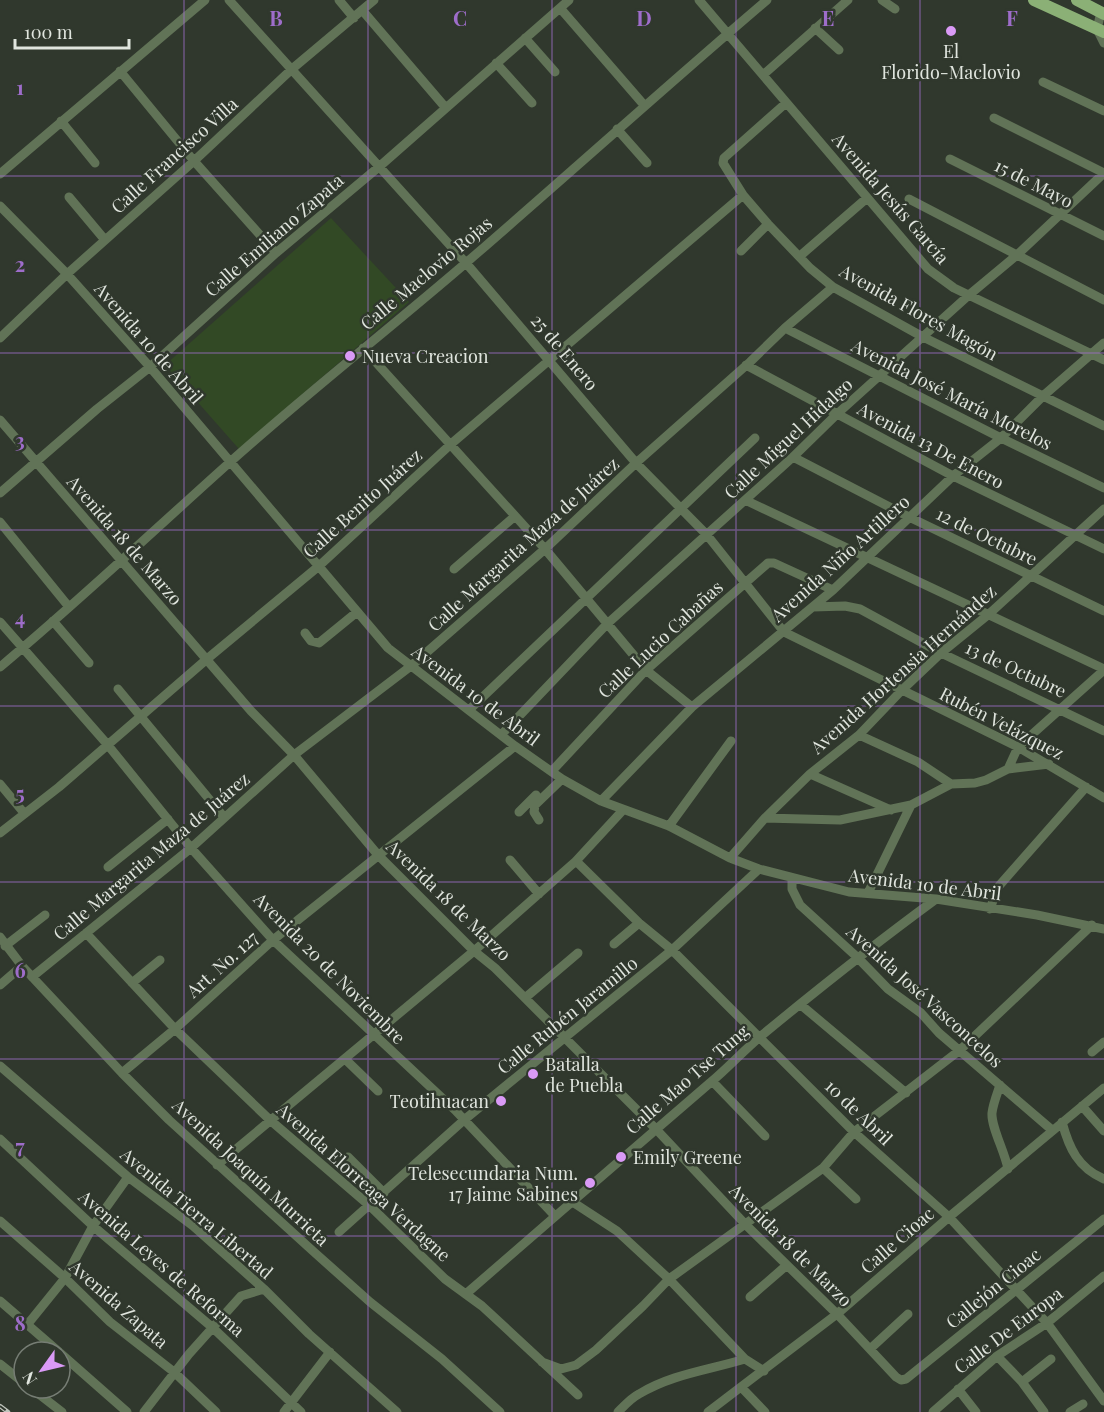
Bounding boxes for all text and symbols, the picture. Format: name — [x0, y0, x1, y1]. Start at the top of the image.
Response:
text: B — [269, 4, 283, 31]
text: C — [453, 4, 467, 31]
text: D — [636, 4, 652, 31]
text: E — [822, 4, 834, 31]
text: F — [1006, 4, 1018, 31]
scale bar — [15, 12, 129, 50]
text: 100 m — [24, 20, 73, 44]
marker: El Florido-Maclovio — [944, 24, 958, 38]
place label: El Florido-Maclovio — [881, 39, 1021, 84]
text: 1 — [16, 73, 24, 100]
street label: Calle Francisco Villa — [105, 92, 243, 218]
street label: Avenida Jesús García — [827, 126, 955, 269]
street label: 15 de Mayo — [990, 153, 1078, 213]
street label: Calle Emiliano Zapata — [200, 168, 348, 302]
street label: Calle Maclovio Rojas — [355, 211, 497, 335]
text: 2 — [15, 250, 25, 277]
street label: Avenida Flores Magón — [835, 258, 1003, 366]
street label: Avenida 10 de Abril — [89, 276, 209, 409]
street label: 25 de Enero — [526, 309, 604, 395]
street label: Avenida José María Morelos — [847, 333, 1056, 455]
place label: Nueva Creacion — [362, 344, 489, 368]
marker: Nueva Creacion — [343, 349, 357, 363]
street label: Calle Miguel Hidalgo — [719, 372, 857, 504]
street label: Avenida 13 De Enero — [853, 396, 1009, 494]
text: 3 — [15, 426, 25, 453]
street label: Calle Benito Juárez — [297, 443, 427, 563]
street label: Calle Margarita Maza de Juárez — [422, 452, 624, 636]
street label: Avenida 18 de Marzo — [61, 469, 188, 610]
street label: Avenida Niño Artillero — [765, 489, 915, 627]
street label: 12 de Octubre — [932, 501, 1042, 571]
street label: Calle Lucio Cabañas — [592, 575, 728, 703]
street label: Avenida Hortensia Hernández — [804, 579, 1001, 759]
text: 4 — [15, 603, 25, 630]
street label: 13 de Octubre — [962, 635, 1070, 703]
street label: Avenida 10 de Abril — [406, 638, 545, 751]
street label: Rubén Velázquez — [936, 681, 1068, 765]
street label: Calle Margarita Maza de Juárez — [48, 767, 254, 945]
text: 5 — [15, 779, 25, 806]
street label: Avenida 18 de Marzo — [381, 834, 517, 966]
street label: Avenida 10 de Abril — [846, 863, 1003, 905]
street label: Avenida 20 de Noviembre — [248, 886, 411, 1049]
street label: Avenida José Vasconcelos — [841, 919, 1008, 1073]
street label: Art. No. 127 — [180, 925, 263, 1003]
street label: Calle Rubén Jaramillo — [492, 951, 642, 1079]
text: 6 — [14, 956, 26, 983]
street label: Calle Mao Tse Tung — [620, 1018, 754, 1139]
place label: Batalla de Puebla — [545, 1052, 623, 1097]
marker: Batalla de Puebla — [526, 1067, 540, 1081]
street label: 10 de Abril — [820, 1074, 898, 1150]
place label: Teotihuacan — [390, 1089, 489, 1113]
street label: Avenida Joaquín Murrieta — [167, 1092, 335, 1251]
marker: Teotihuacan — [494, 1094, 508, 1108]
street label: Avenida Elorreaga Verdagne — [271, 1097, 456, 1267]
text: 7 — [15, 1132, 25, 1159]
street label: Avenida Tierra Libertad — [115, 1141, 279, 1284]
place label: Emily Greene — [633, 1145, 742, 1169]
marker: Emily Greene — [614, 1150, 628, 1164]
place label: Telesecundaria Num. 17 Jaime Sabines — [408, 1161, 578, 1206]
marker: Telesecundaria Num. 17 Jaime Sabines — [583, 1176, 597, 1190]
street label: Avenida 18 de Marzo — [724, 1178, 858, 1312]
street label: Avenida Leyes de Reforma — [73, 1184, 250, 1342]
street label: Calle Cioac — [855, 1201, 939, 1279]
street label: Callejón Cioac — [940, 1242, 1046, 1334]
street label: Avenida Zapata — [64, 1254, 173, 1353]
street label: Calle De Europa — [949, 1281, 1067, 1379]
text: 8 — [14, 1309, 26, 1336]
north arrow — [12, 1340, 72, 1400]
text: N — [17, 1368, 41, 1389]

